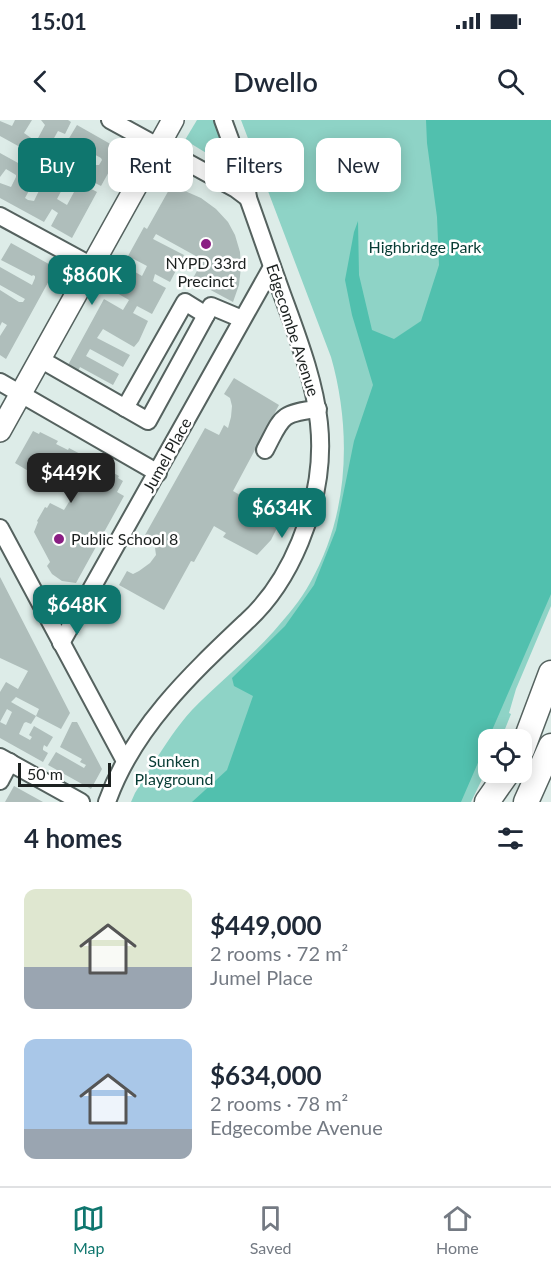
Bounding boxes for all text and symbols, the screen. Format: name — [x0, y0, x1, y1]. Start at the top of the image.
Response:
text: 15:01 — [30, 8, 87, 35]
icon: back — [24, 65, 57, 98]
text: Dwello — [233, 65, 318, 98]
icon: search — [494, 65, 527, 98]
chip: Buy — [18, 138, 96, 192]
chip: Rent — [108, 138, 193, 192]
chip: Filters — [205, 138, 304, 192]
chip: New — [316, 138, 401, 192]
marker: NYPD 33rd Precinct — [199, 237, 213, 251]
park label: Highbridge Park — [369, 237, 482, 256]
place label: NYPD 33rd Precinct — [165, 253, 247, 290]
pin: $860K — [50, 255, 134, 306]
street label: Edgecombe Avenue — [263, 261, 324, 398]
text: $860K — [62, 262, 122, 286]
street label: Jumel Place — [138, 414, 195, 495]
pin: $449K — [29, 453, 113, 504]
text: $449K — [41, 460, 101, 484]
pin: $634K — [240, 488, 324, 539]
text: $634K — [252, 495, 312, 519]
place label: Public School 8 — [71, 529, 178, 548]
marker: Public School 8 — [52, 532, 66, 546]
pin: $648K — [35, 585, 119, 636]
text: $648K — [47, 592, 107, 616]
map controls — [478, 729, 532, 783]
button: locate — [478, 729, 532, 783]
park label: Sunken Playground — [135, 751, 213, 788]
scale bar — [18, 760, 111, 788]
text: 50 m — [27, 764, 63, 783]
text: 4 homes — [24, 822, 122, 854]
icon: filters — [494, 822, 527, 855]
text: $449,000 — [210, 909, 322, 941]
icon: home — [72, 913, 144, 985]
text: 2 rooms · 72 m² — [210, 941, 348, 965]
text: Jumel Place — [210, 965, 313, 989]
text: $634,000 — [210, 1059, 322, 1091]
icon: home — [72, 1063, 144, 1135]
text: 2 rooms · 78 m² — [210, 1091, 348, 1115]
text: Edgecombe Avenue — [210, 1115, 383, 1139]
tab: Map — [72, 1202, 105, 1257]
tab: Saved — [250, 1202, 292, 1257]
tab: Home — [436, 1202, 479, 1257]

